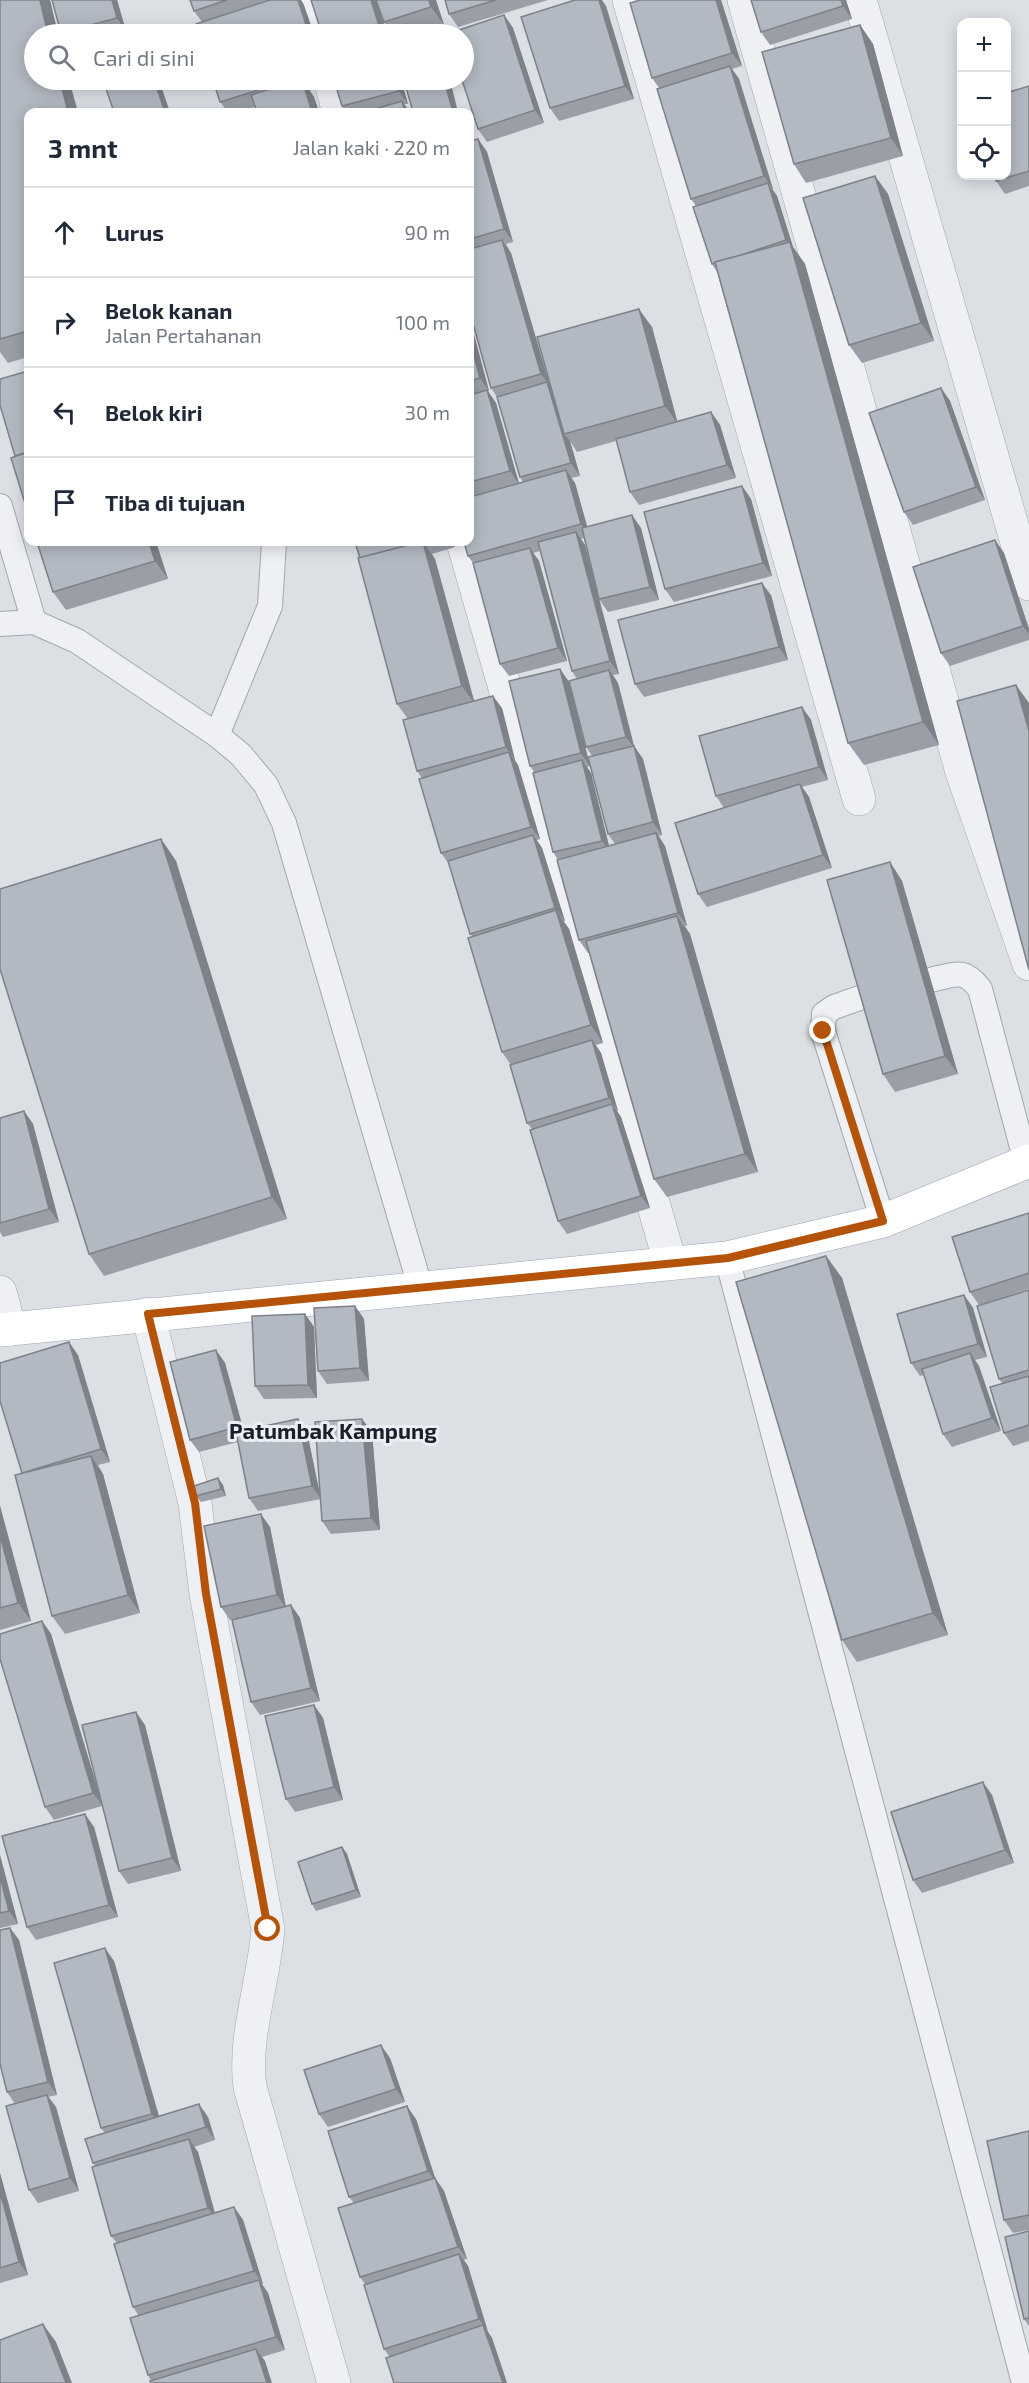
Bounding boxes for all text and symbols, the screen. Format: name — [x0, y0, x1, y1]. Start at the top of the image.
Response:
map controls — [957, 18, 1011, 180]
button: + — [957, 18, 1011, 72]
search box — [24, 24, 474, 90]
icon: search — [45, 41, 78, 74]
text: Cari di sini — [93, 44, 195, 70]
button: − — [957, 72, 1011, 126]
button: locate — [957, 126, 1011, 180]
text: 3 mnt — [48, 132, 118, 163]
text: Jalan kaki · 220 m — [293, 135, 450, 159]
icon: ahead — [48, 216, 81, 249]
text: Lurus — [105, 219, 164, 245]
text: 90 m — [405, 220, 450, 244]
text: Belok kanan — [105, 297, 232, 323]
icon: right — [48, 306, 81, 339]
text: 100 m — [396, 310, 450, 334]
text: Jalan Pertahanan — [105, 323, 262, 347]
icon: left — [48, 396, 81, 429]
text: Belok kiri — [105, 399, 202, 425]
text: 30 m — [405, 400, 450, 424]
icon: arrive — [48, 486, 81, 519]
text: Tiba di tujuan — [105, 489, 245, 515]
route end — [809, 1017, 835, 1043]
district label: Patumbak Kampung — [229, 1417, 437, 1443]
route start — [254, 1915, 280, 1941]

